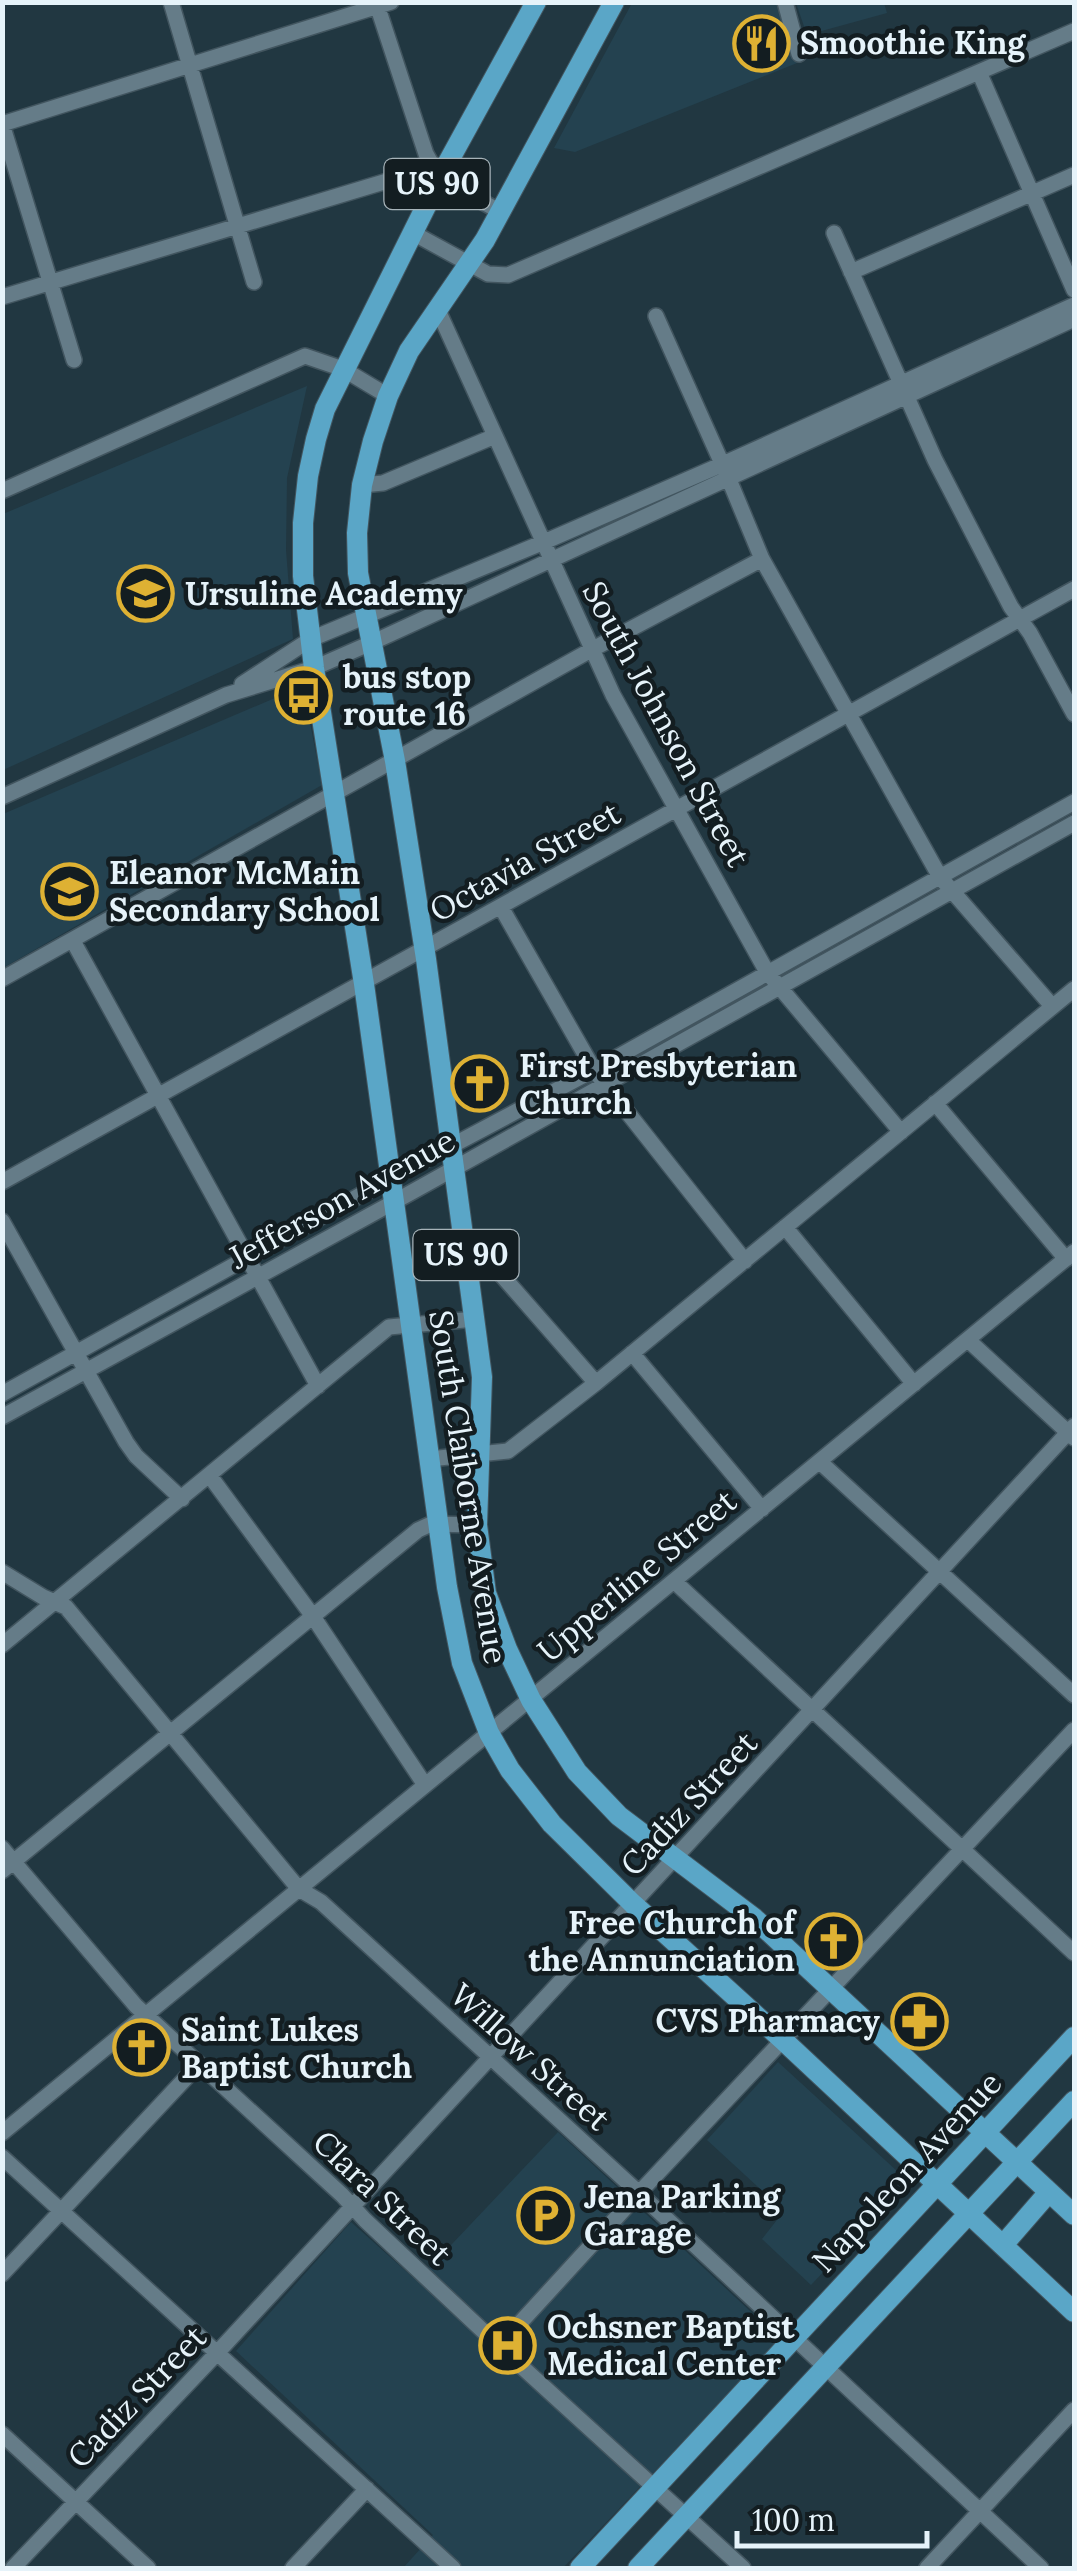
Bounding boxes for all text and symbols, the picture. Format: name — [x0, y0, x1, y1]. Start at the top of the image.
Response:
restaurant icon: Smoothie King — [731, 13, 791, 73]
place label: Smoothie King — [800, 22, 1026, 63]
road number: US 90 — [384, 159, 490, 209]
school or university icon: Ursuline Academy — [116, 564, 176, 624]
place label: Ursuline Academy — [185, 573, 463, 614]
street label: South Johnson Street — [574, 574, 759, 874]
place label: bus stop route 16 — [342, 656, 471, 734]
bus stop icon: bus stop route 16 — [274, 665, 334, 725]
street label: Octavia Street — [422, 792, 628, 931]
place label: Eleanor McMain Secondary School — [109, 852, 380, 930]
school or university icon: Eleanor McMain Secondary School — [40, 861, 100, 921]
place label: First Presbyterian Church — [519, 1045, 797, 1123]
church icon: First Presbyterian Church — [450, 1054, 510, 1114]
street label: Jefferson Avenue — [221, 1120, 462, 1278]
road number: US 90 — [414, 1230, 518, 1280]
street label: South Claiborne Avenue — [420, 1307, 517, 1667]
street label: Upperline Street — [529, 1480, 745, 1671]
street label: Cadiz Street — [611, 1722, 766, 1884]
place label: Free Church of the Annunciation — [528, 1902, 797, 1980]
church icon: Free Church of the Annunciation — [804, 1911, 864, 1971]
street label: Willow Street — [442, 1974, 619, 2139]
pharmacy icon: CVS Pharmacy — [889, 1991, 949, 2051]
place label: CVS Pharmacy — [655, 2000, 880, 2041]
place label: Saint Lukes Baptist Church — [181, 2009, 412, 2087]
church icon: Saint Lukes Baptist Church — [112, 2018, 172, 2078]
street label: Napoleon Avenue — [803, 2063, 1010, 2281]
street label: Clara Street — [304, 2121, 461, 2274]
place label: Jena Parking Garage — [584, 2176, 781, 2254]
parking icon: Jena Parking Garage — [515, 2185, 575, 2245]
place label: Ochsner Baptist Medical Center — [547, 2306, 795, 2384]
hospital icon: Ochsner Baptist Medical Center — [478, 2315, 538, 2375]
street label: Cadiz Street — [59, 2316, 215, 2477]
scale bar — [737, 2486, 927, 2548]
text: 100 m — [752, 2501, 835, 2539]

